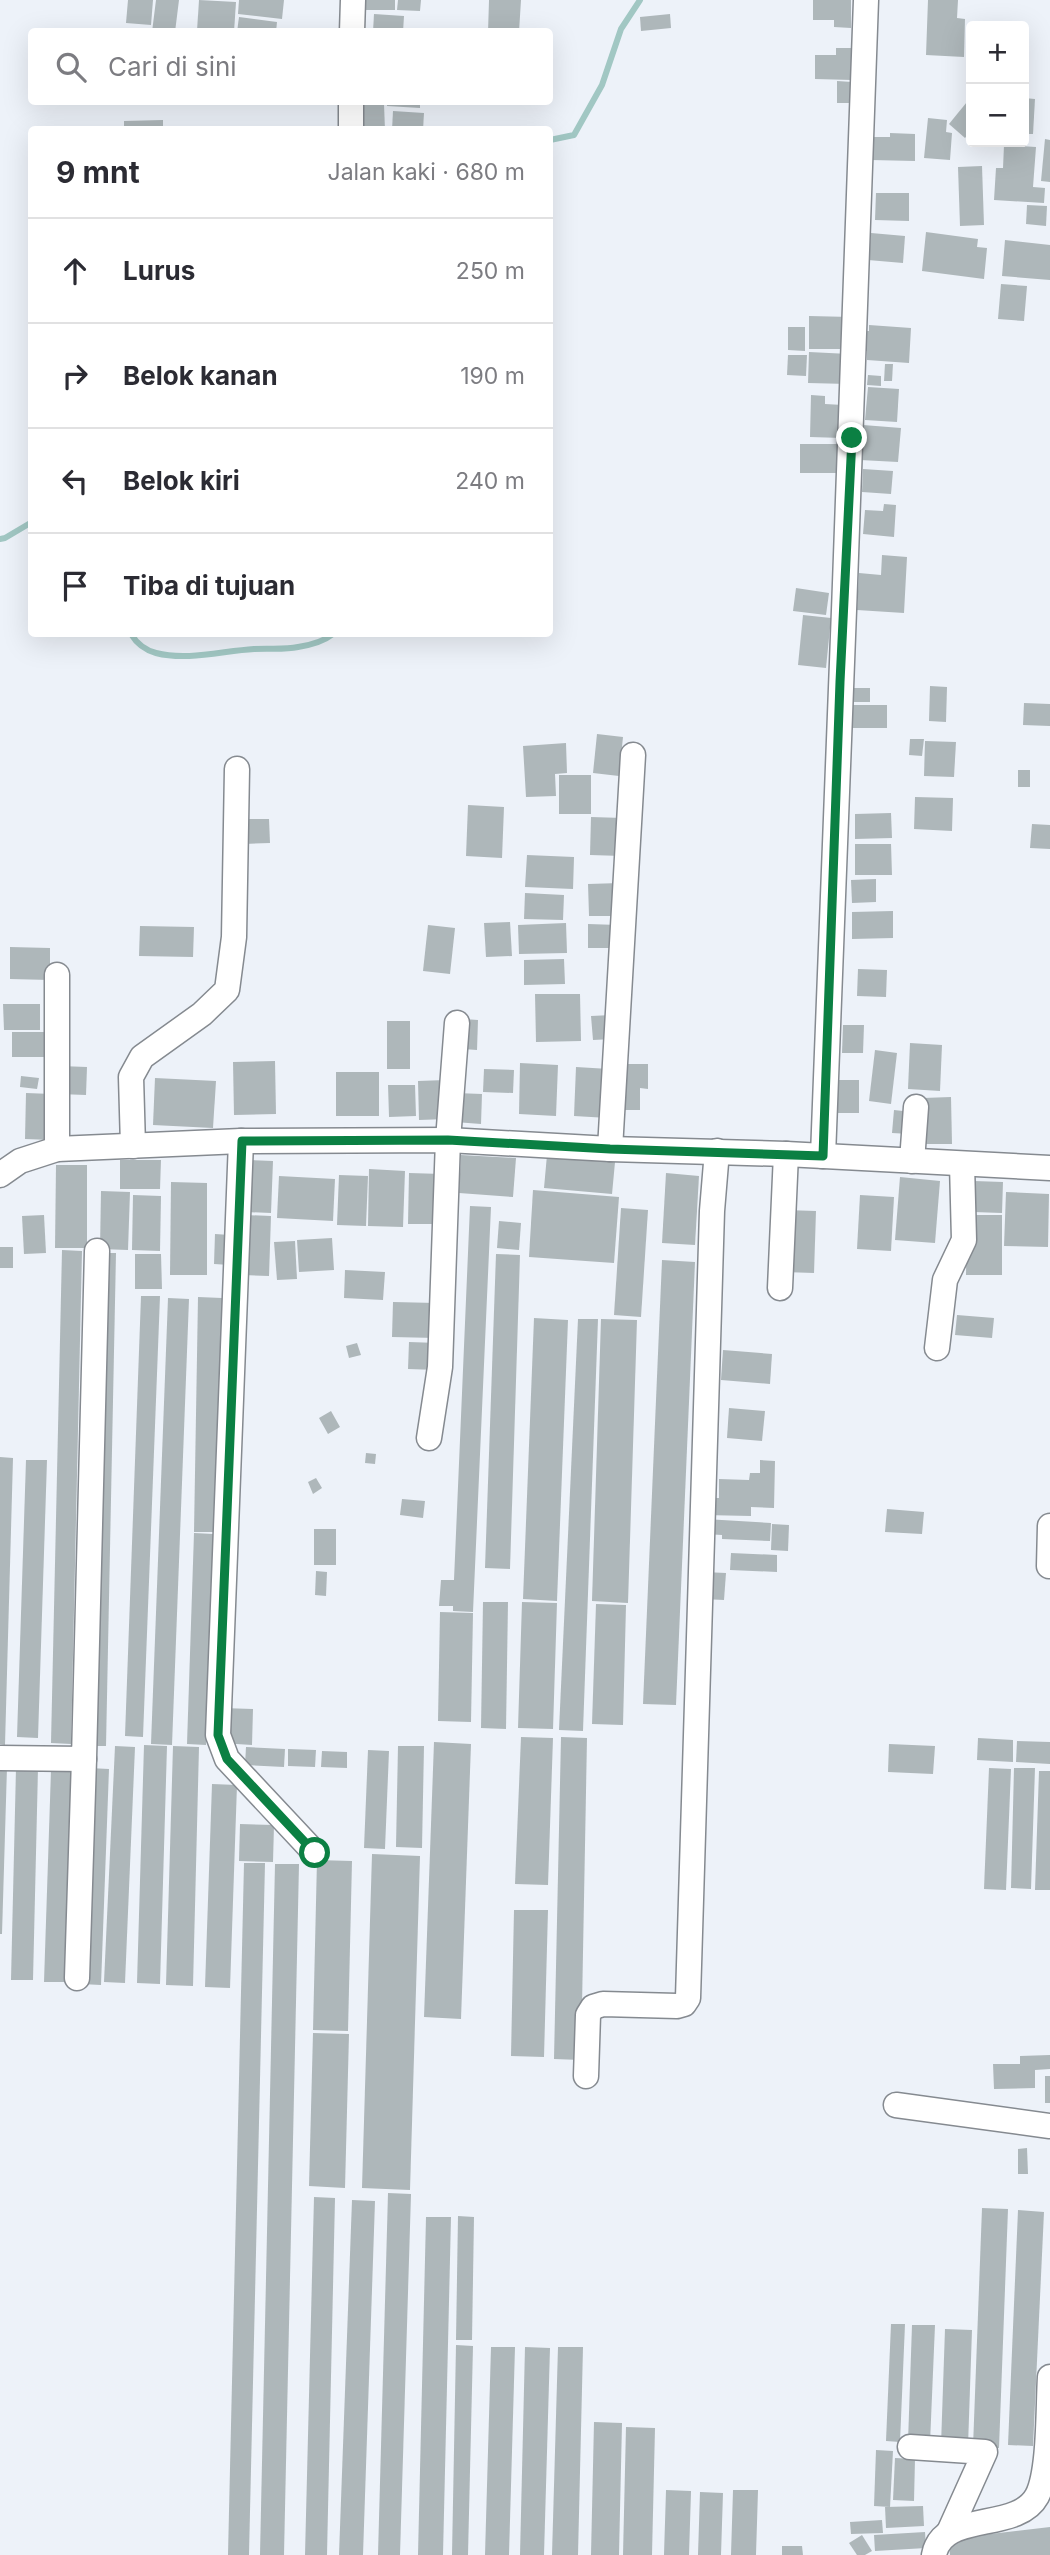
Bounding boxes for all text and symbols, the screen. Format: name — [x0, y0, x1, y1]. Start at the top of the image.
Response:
map controls — [966, 21, 1029, 147]
button: + — [966, 21, 1029, 84]
search box — [28, 28, 553, 105]
icon: search — [52, 48, 90, 86]
text: Cari di sini — [108, 51, 237, 82]
button: − — [966, 84, 1029, 147]
text: 9 mnt — [56, 154, 140, 190]
text: Jalan kaki · 680 m — [328, 158, 525, 186]
icon: ahead — [56, 252, 94, 290]
text: Lurus — [123, 255, 195, 286]
text: 250 m — [456, 257, 525, 285]
icon: right — [56, 357, 94, 395]
text: Belok kanan — [123, 360, 278, 391]
text: 190 m — [460, 362, 525, 390]
route end — [836, 422, 867, 453]
icon: left — [56, 462, 94, 500]
text: Belok kiri — [123, 465, 240, 496]
text: 240 m — [455, 467, 525, 495]
icon: arrive — [56, 567, 94, 605]
text: Tiba di tujuan — [123, 570, 295, 601]
route start — [299, 1837, 330, 1868]

